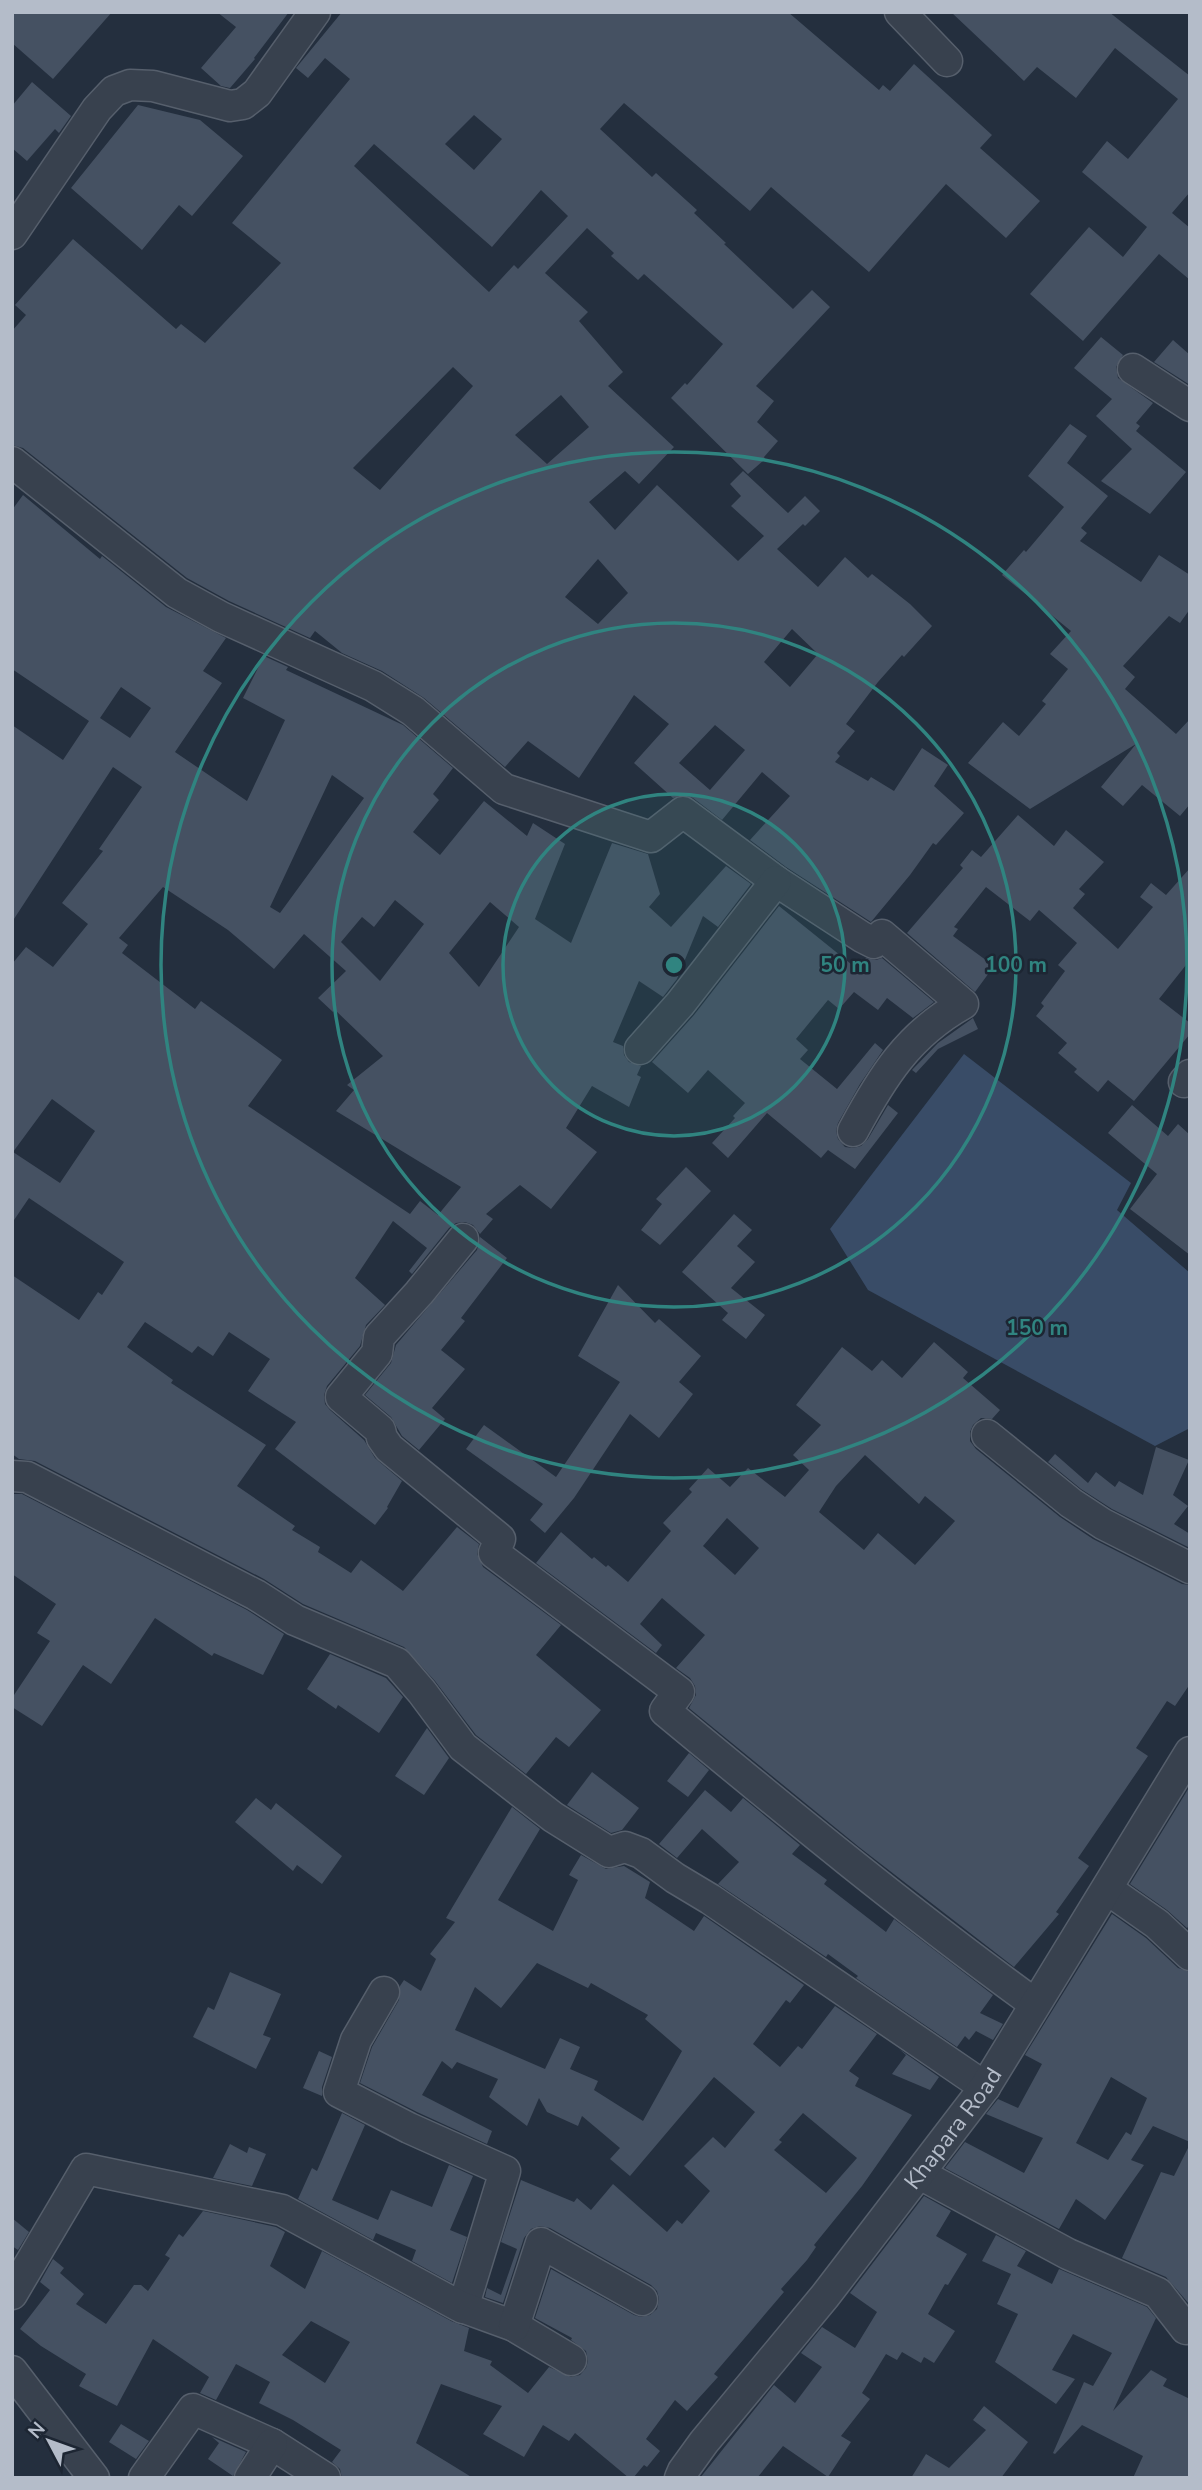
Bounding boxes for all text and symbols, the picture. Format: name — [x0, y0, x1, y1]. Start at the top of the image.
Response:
text: 50 m — [820, 951, 870, 979]
text: 100 m — [985, 951, 1047, 979]
centre of rings — [662, 953, 686, 977]
text: 150 m — [1006, 1314, 1068, 1342]
street label: Khapara Road — [897, 2062, 1009, 2196]
north arrow — [14, 2406, 84, 2476]
text: N — [22, 2417, 51, 2444]

